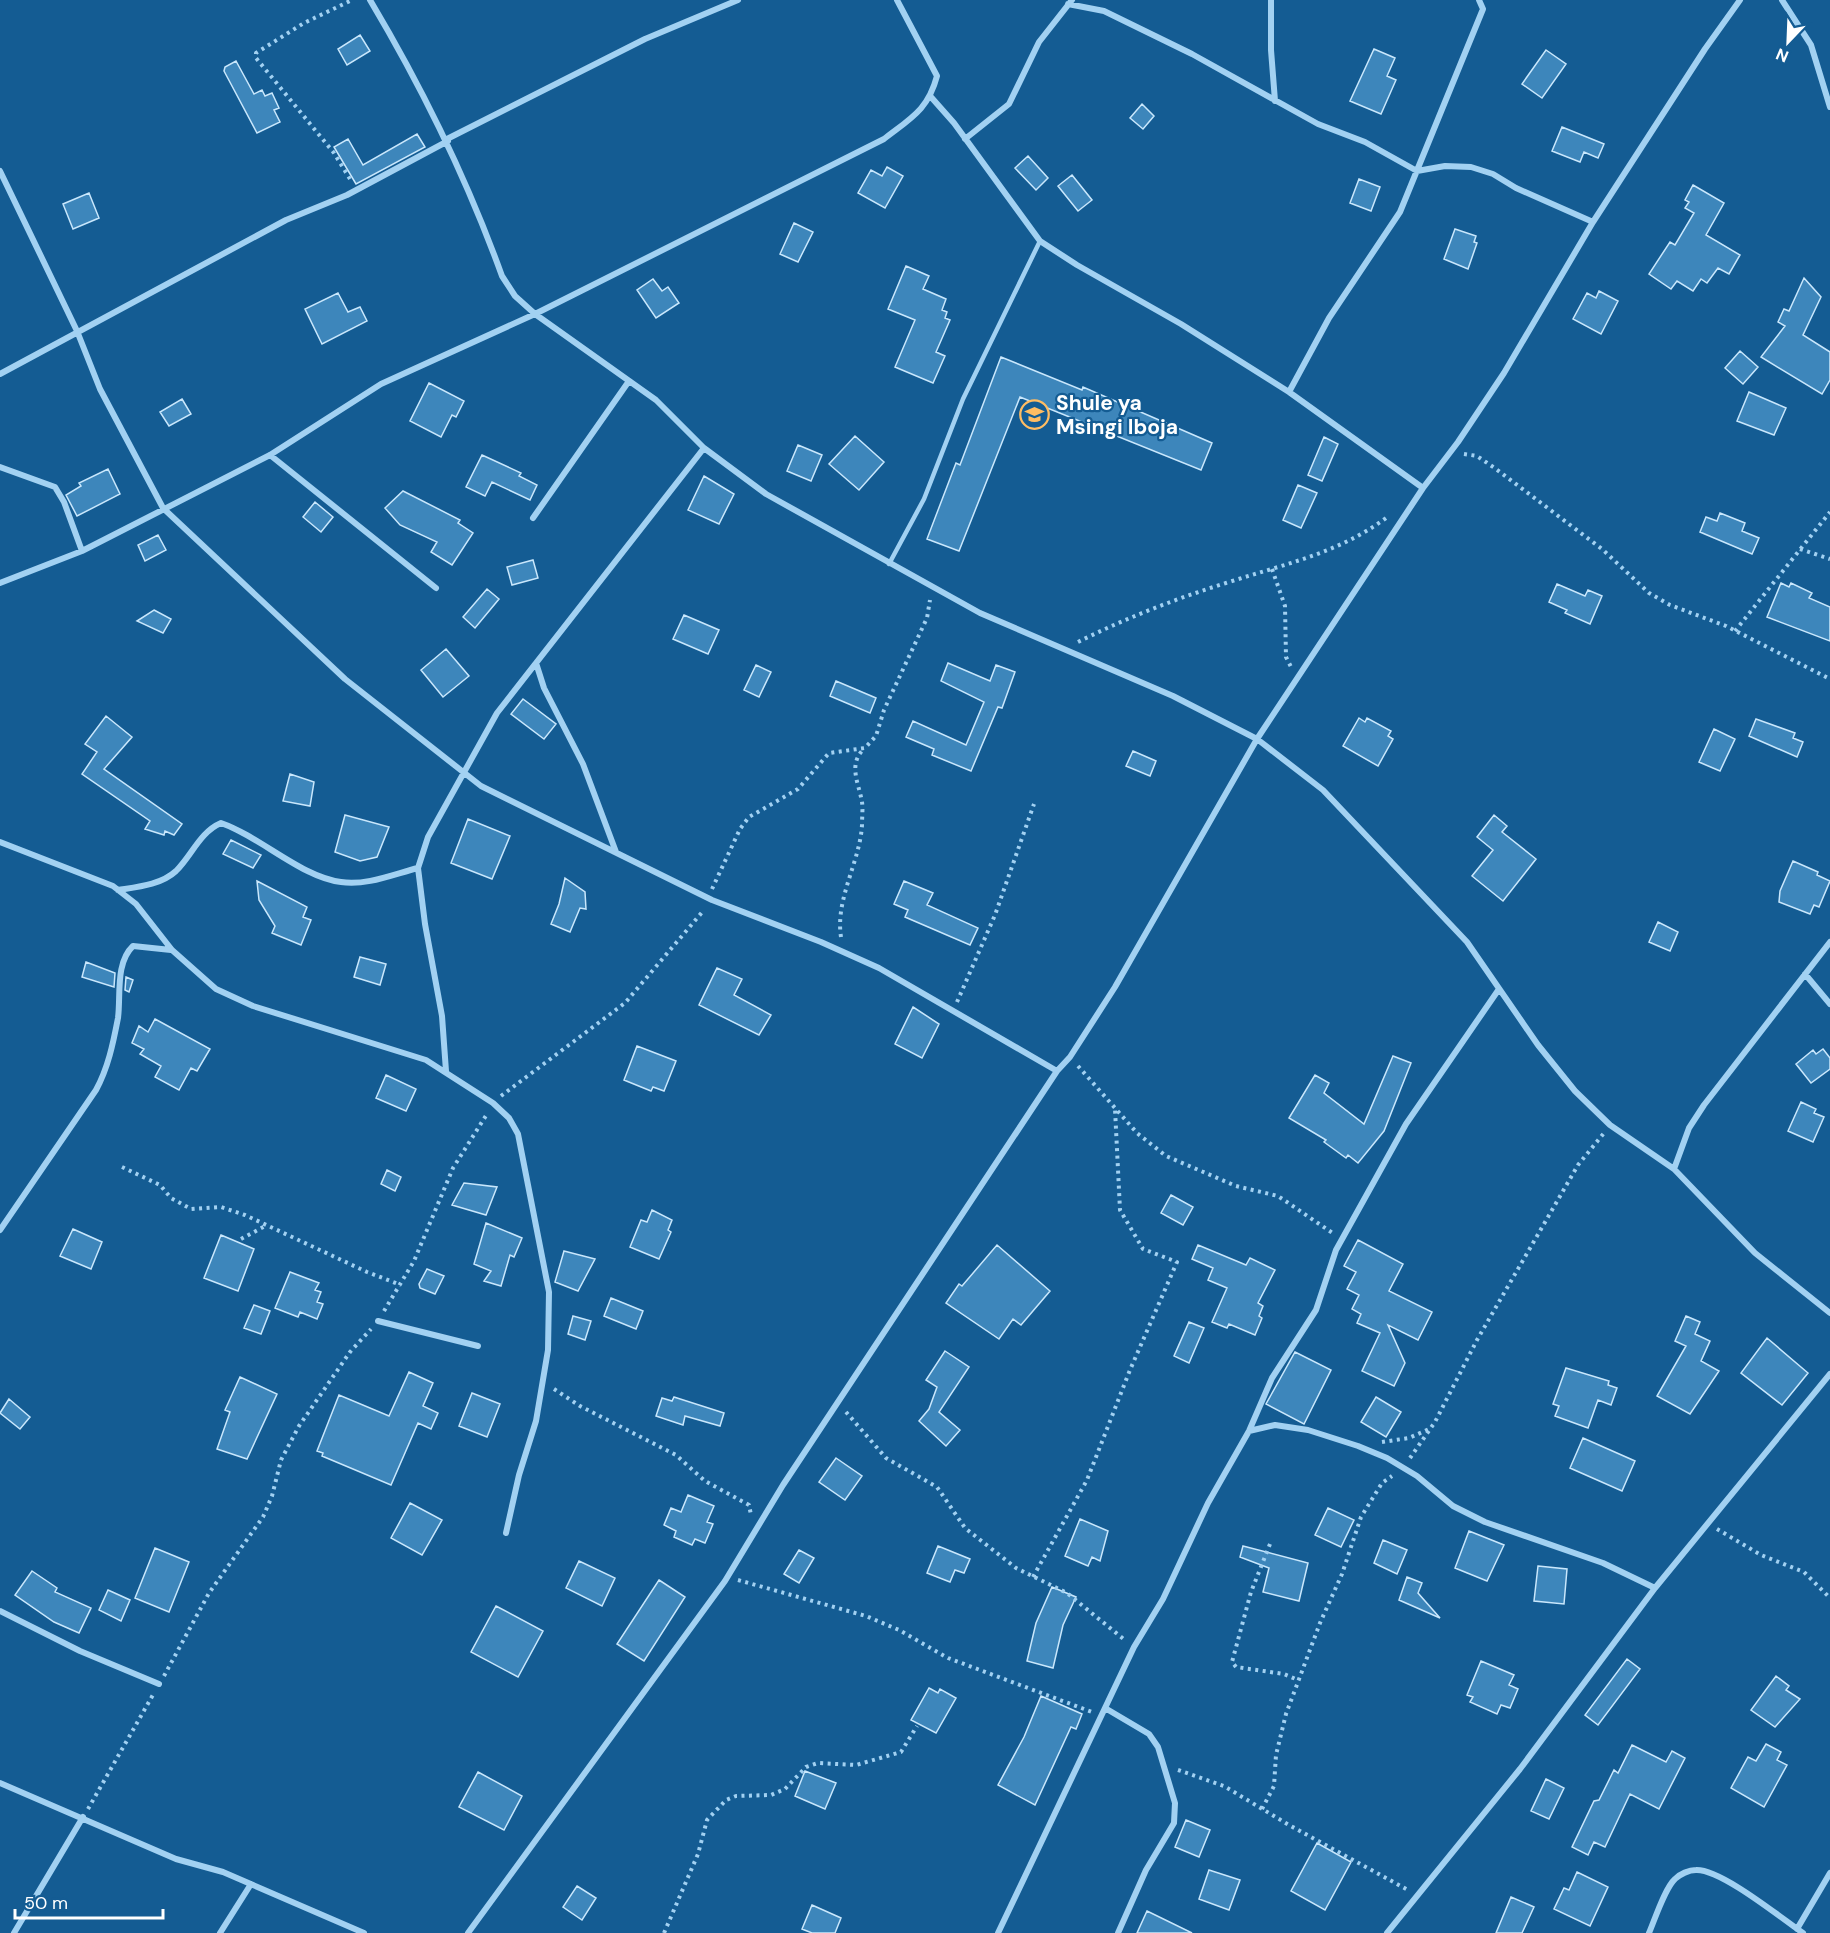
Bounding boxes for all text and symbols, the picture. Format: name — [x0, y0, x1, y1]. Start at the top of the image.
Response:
north arrow — [1758, 12, 1818, 72]
text: N — [1773, 43, 1792, 67]
place label: Shule ya Msingi Iboja — [1056, 389, 1178, 441]
school or university icon: Shule ya Msingi Iboja — [1019, 399, 1051, 431]
scale bar — [15, 1882, 164, 1920]
text: 50 m — [24, 1891, 68, 1915]

